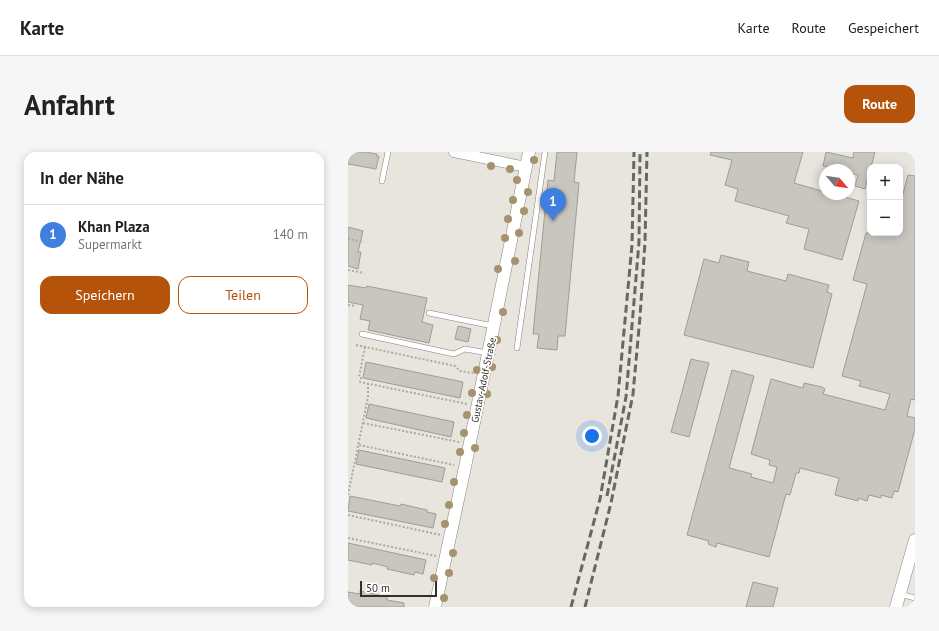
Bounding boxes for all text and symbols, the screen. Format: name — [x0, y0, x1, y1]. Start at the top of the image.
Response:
text: Karte — [20, 16, 64, 40]
text: Karte — [738, 19, 770, 37]
text: Route — [792, 19, 826, 37]
text: Gespeichert — [848, 19, 919, 37]
button: Route — [844, 85, 915, 123]
text: Anfahrt — [24, 86, 115, 123]
north arrow — [819, 164, 855, 200]
map controls — [867, 164, 903, 236]
button: + — [867, 164, 903, 200]
text: In der Nähe — [40, 167, 124, 189]
pin: 1 — [540, 188, 566, 221]
button: − — [867, 200, 903, 236]
text: Khan Plaza — [78, 217, 150, 236]
text: 1 — [49, 226, 57, 243]
text: 140 m — [273, 226, 308, 243]
text: Supermarkt — [78, 236, 142, 253]
button: Speichern — [40, 276, 170, 314]
button: Teilen — [178, 276, 308, 314]
street label: Gustav-Adolf-Straße — [468, 336, 499, 424]
your location — [582, 426, 602, 446]
scale bar — [360, 579, 437, 598]
text: 50 m — [366, 581, 390, 595]

